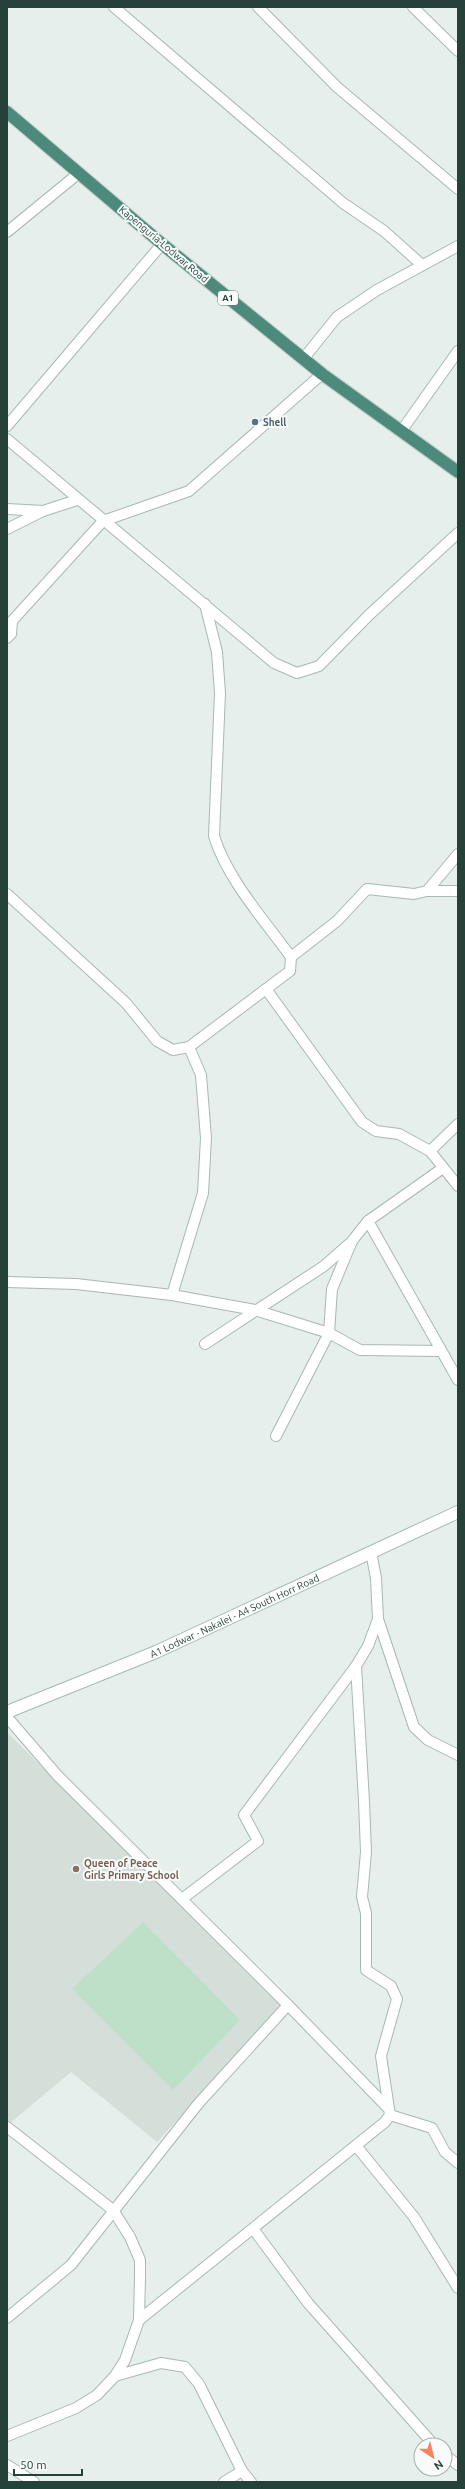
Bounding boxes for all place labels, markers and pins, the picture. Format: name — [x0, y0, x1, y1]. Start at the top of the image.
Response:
marker: Shell — [250, 417, 260, 427]
place label: Shell — [263, 417, 286, 428]
place label: Queen of Peace Girls Primary School — [84, 1858, 179, 1881]
marker: Queen of Peace Girls Primary School — [71, 1864, 81, 1874]

